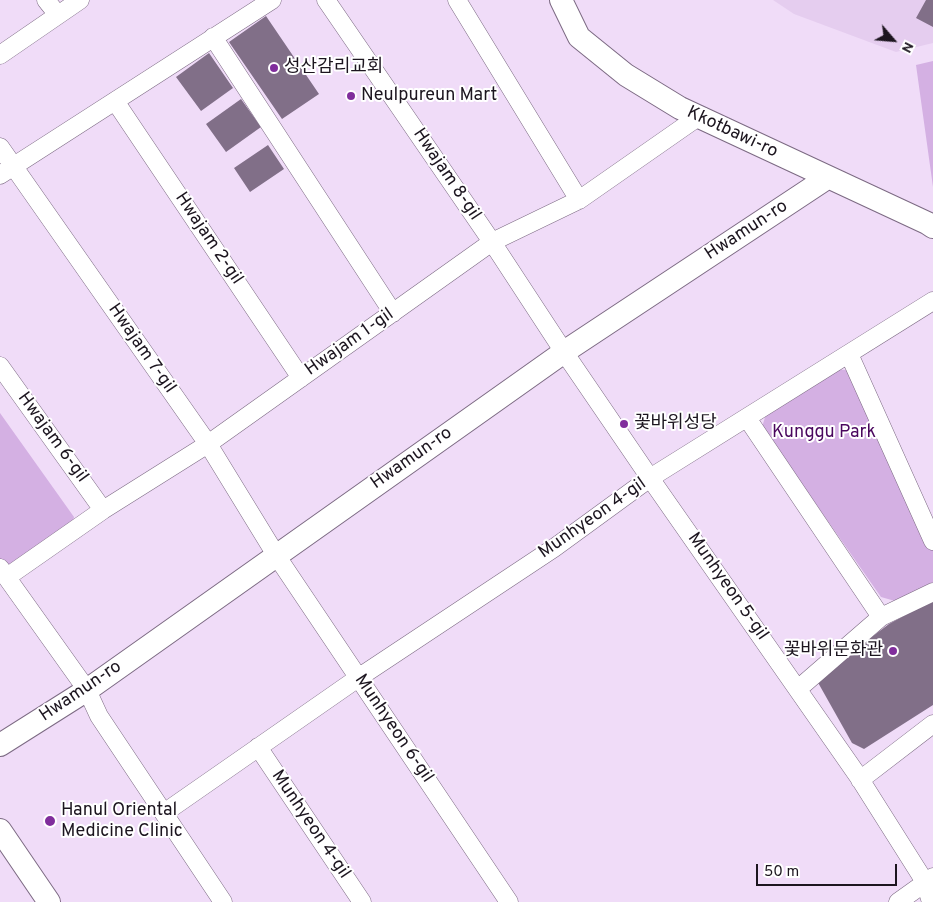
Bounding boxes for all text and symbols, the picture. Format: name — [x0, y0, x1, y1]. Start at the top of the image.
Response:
north arrow — [868, 15, 918, 65]
text: N — [897, 39, 917, 55]
place label: 성산감리교회 — [284, 57, 383, 79]
marker: 성산감리교회 — [268, 62, 280, 74]
place label: Neulpureun Mart — [361, 85, 497, 107]
marker: Neulpureun Mart — [345, 90, 357, 102]
street label: Kkotbawi-ro — [683, 103, 781, 163]
street label: Hwajam 8-gil — [407, 125, 485, 225]
street label: Hwajam 2-gil — [169, 189, 247, 289]
street label: Hwamun-ro — [702, 196, 792, 266]
street label: Hwajam 7-gil — [102, 300, 180, 398]
street label: Hwajam 1-gil — [301, 305, 399, 381]
street label: Hwajam 6-gil — [12, 389, 92, 487]
place label: 꽃바위성당 — [634, 413, 717, 435]
marker: 꽃바위성당 — [618, 418, 630, 430]
park label: Kunggu Park — [772, 422, 876, 444]
street label: Hwamun-ro — [367, 423, 457, 495]
street label: Munhyeon 4-gil — [535, 474, 651, 564]
street label: Munhyeon 5-gil — [682, 529, 772, 645]
place label: 꽃바위문화관 — [784, 640, 883, 662]
marker: 꽃바위문화관 — [887, 645, 899, 657]
street label: Hwamun-ro — [36, 657, 126, 727]
street label: Munhyeon 6-gil — [349, 671, 437, 787]
street label: Munhyeon 4-gil — [266, 766, 354, 884]
place label: Hanul Oriental Medicine Clinic — [61, 800, 183, 842]
marker: Hanul Oriental Medicine Clinic — [43, 814, 57, 828]
scale bar — [758, 854, 899, 886]
text: 50 m — [764, 863, 799, 882]

